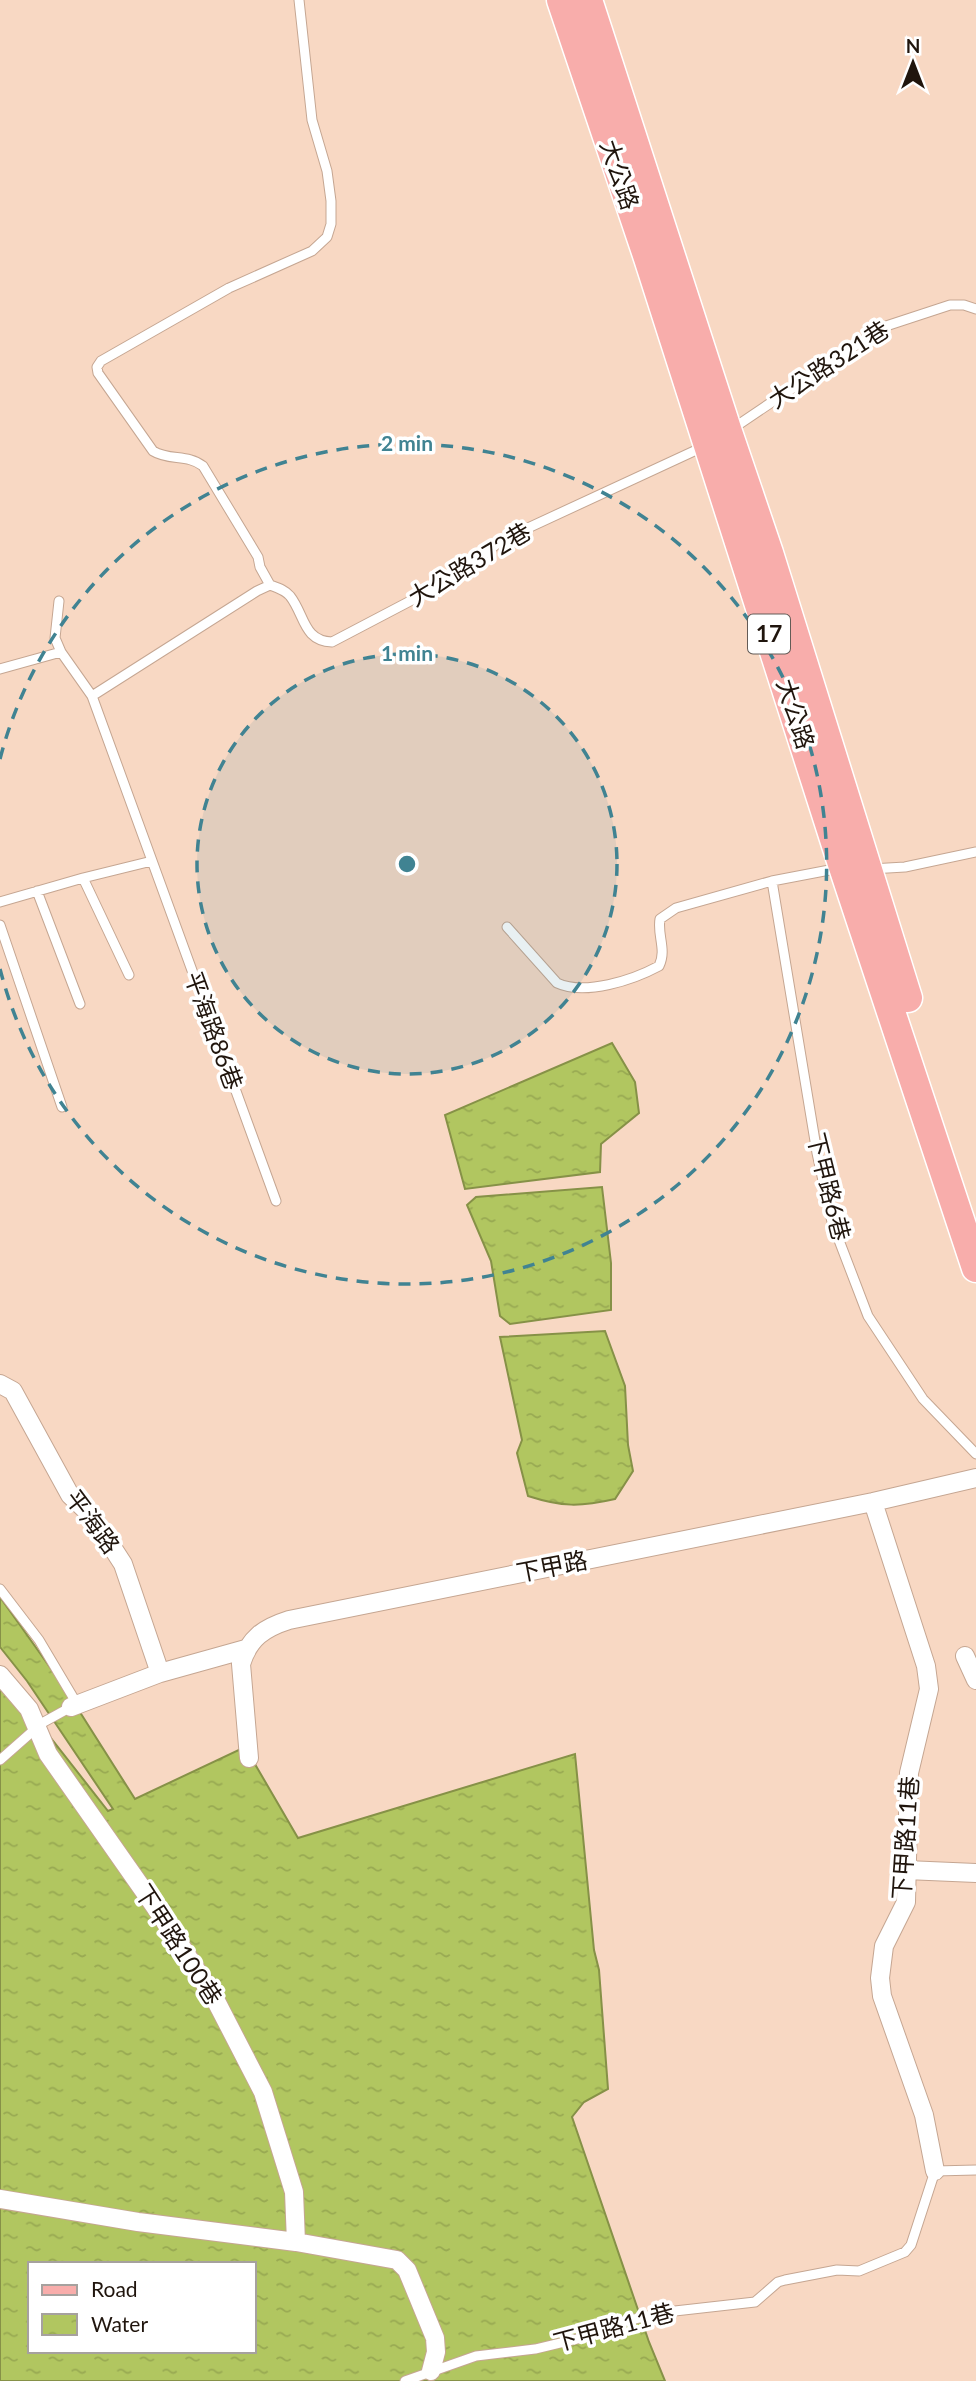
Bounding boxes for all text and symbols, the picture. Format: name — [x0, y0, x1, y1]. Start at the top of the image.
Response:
north arrow — [878, 28, 948, 98]
text: N — [906, 34, 920, 57]
street label: 大公路 — [595, 136, 646, 213]
street label: 大公路321巷 — [763, 314, 894, 413]
text: 2 min — [381, 430, 433, 455]
street label: 大公路372巷 — [403, 516, 536, 612]
road number: 17 — [748, 614, 790, 654]
text: 1 min — [381, 640, 433, 665]
street label: 大公路 — [772, 675, 821, 752]
centre of rings — [395, 852, 419, 876]
street label: 平海路86巷 — [180, 967, 249, 1094]
street label: 下甲路6巷 — [802, 1130, 857, 1243]
street label: 平海路 — [60, 1484, 126, 1559]
street label: 下甲路 — [514, 1544, 590, 1587]
street label: 下甲路11巷 — [886, 1775, 923, 1901]
street label: 下甲路100巷 — [130, 1879, 229, 2010]
legend — [28, 2262, 256, 2353]
text: Road — [91, 2276, 138, 2301]
street label: 下甲路11巷 — [550, 2297, 677, 2357]
text: Water — [91, 2311, 148, 2336]

